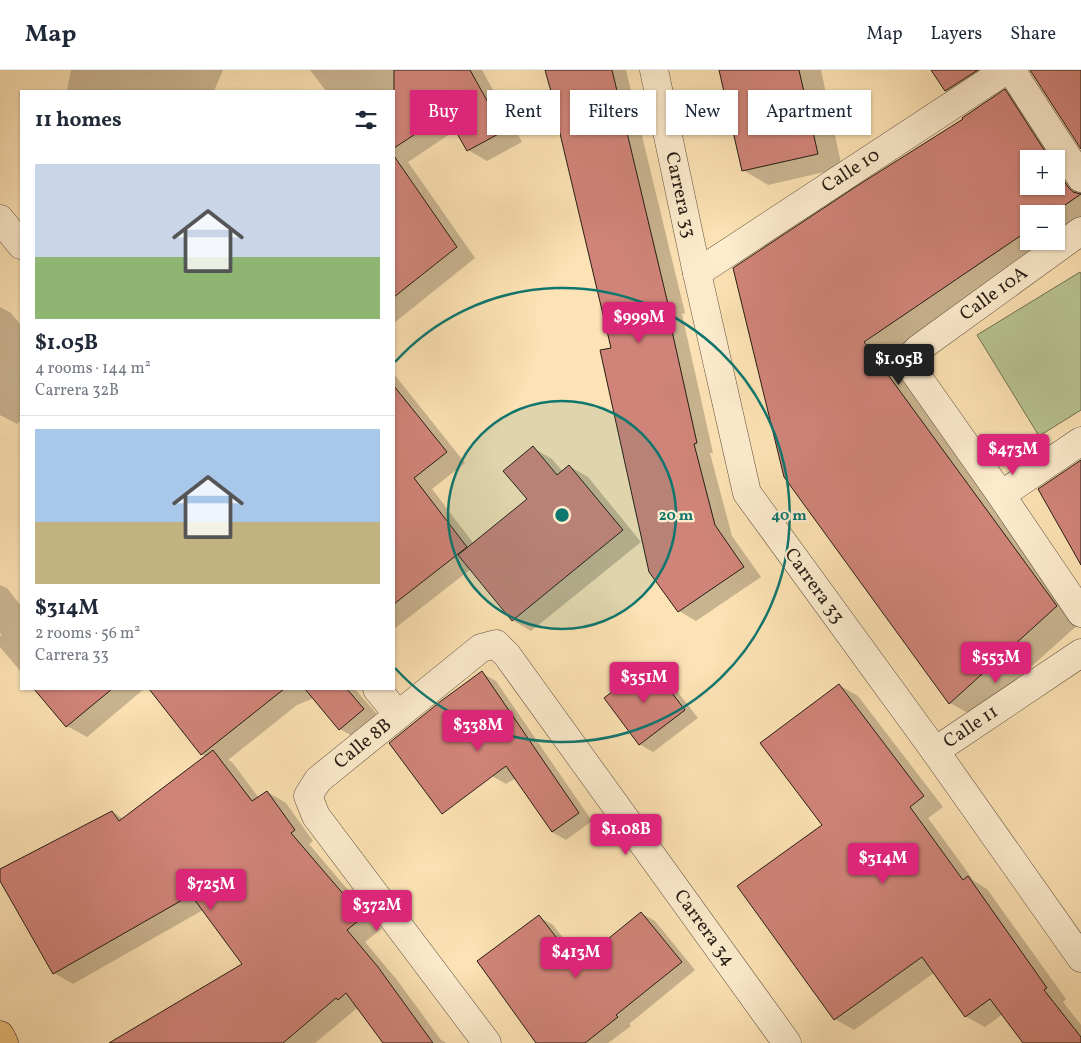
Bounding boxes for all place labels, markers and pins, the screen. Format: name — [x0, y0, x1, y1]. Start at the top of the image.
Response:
pin: $999M — [604, 302, 674, 344]
pin: $1.05B — [858, 344, 940, 386]
pin: $473M — [978, 434, 1048, 476]
centre of rings — [553, 506, 571, 524]
pin: $553M — [961, 642, 1031, 684]
pin: $351M — [609, 662, 679, 704]
pin: $338M — [443, 710, 513, 752]
pin: $1.08B — [585, 814, 667, 856]
pin: $314M — [848, 842, 918, 885]
pin: $725M — [176, 868, 246, 911]
pin: $372M — [342, 890, 412, 932]
pin: $413M — [541, 936, 611, 979]

